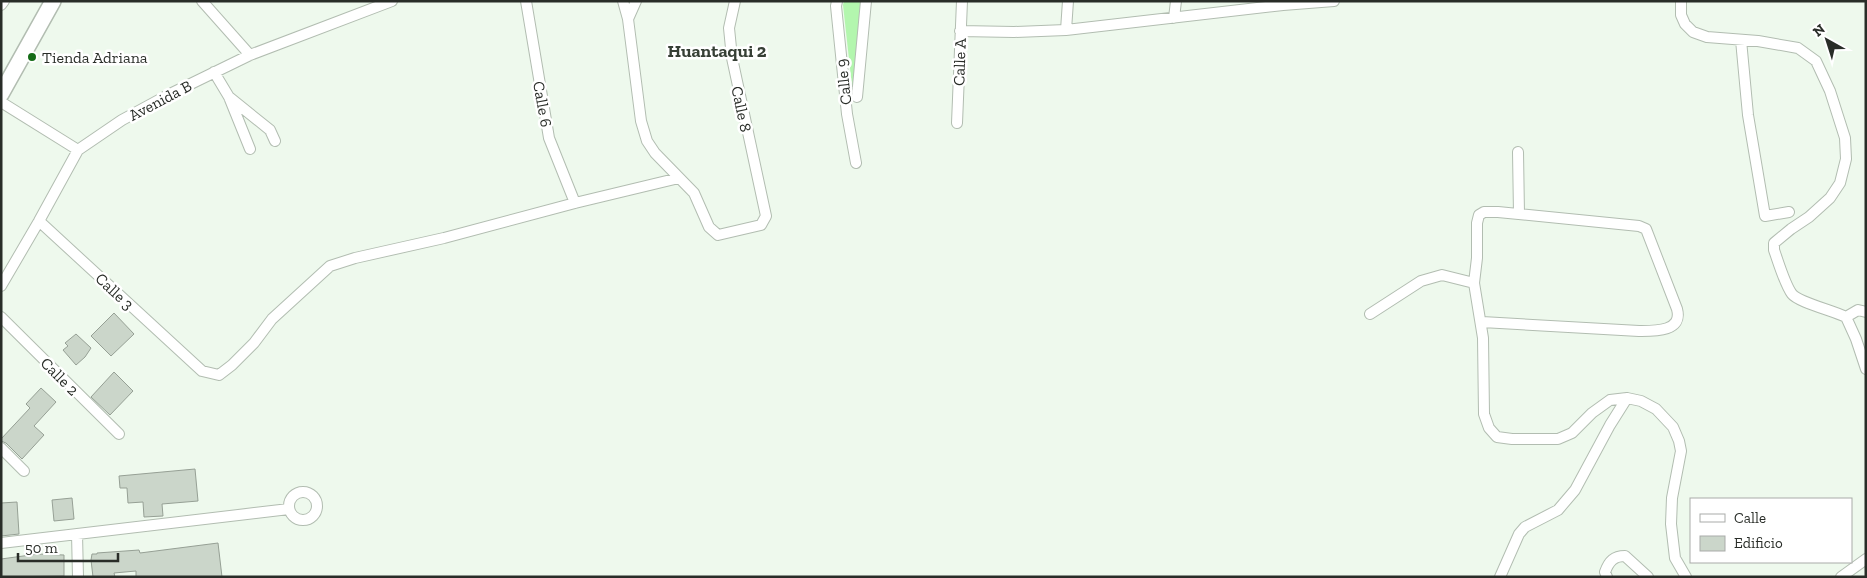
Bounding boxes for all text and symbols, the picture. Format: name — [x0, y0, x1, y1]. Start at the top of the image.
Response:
north arrow — [1802, 15, 1852, 65]
text: N — [1810, 20, 1829, 40]
street label: Calle A — [949, 37, 970, 86]
district label: Huantaqui 2 — [668, 40, 767, 62]
place label: Tienda Adriana — [42, 48, 148, 67]
marker: Tienda Adriana — [26, 51, 38, 63]
street label: Calle 9 — [832, 58, 855, 106]
street label: Avenida B — [126, 76, 195, 125]
street label: Calle 6 — [529, 80, 556, 129]
street label: Calle 8 — [727, 84, 756, 134]
street label: Calle 3 — [92, 269, 138, 314]
street label: Calle 2 — [37, 353, 83, 399]
legend — [1690, 498, 1852, 563]
text: Calle — [1734, 509, 1766, 527]
scale bar — [18, 530, 118, 562]
text: Edificio — [1734, 534, 1783, 552]
text: 50 m — [25, 539, 58, 557]

